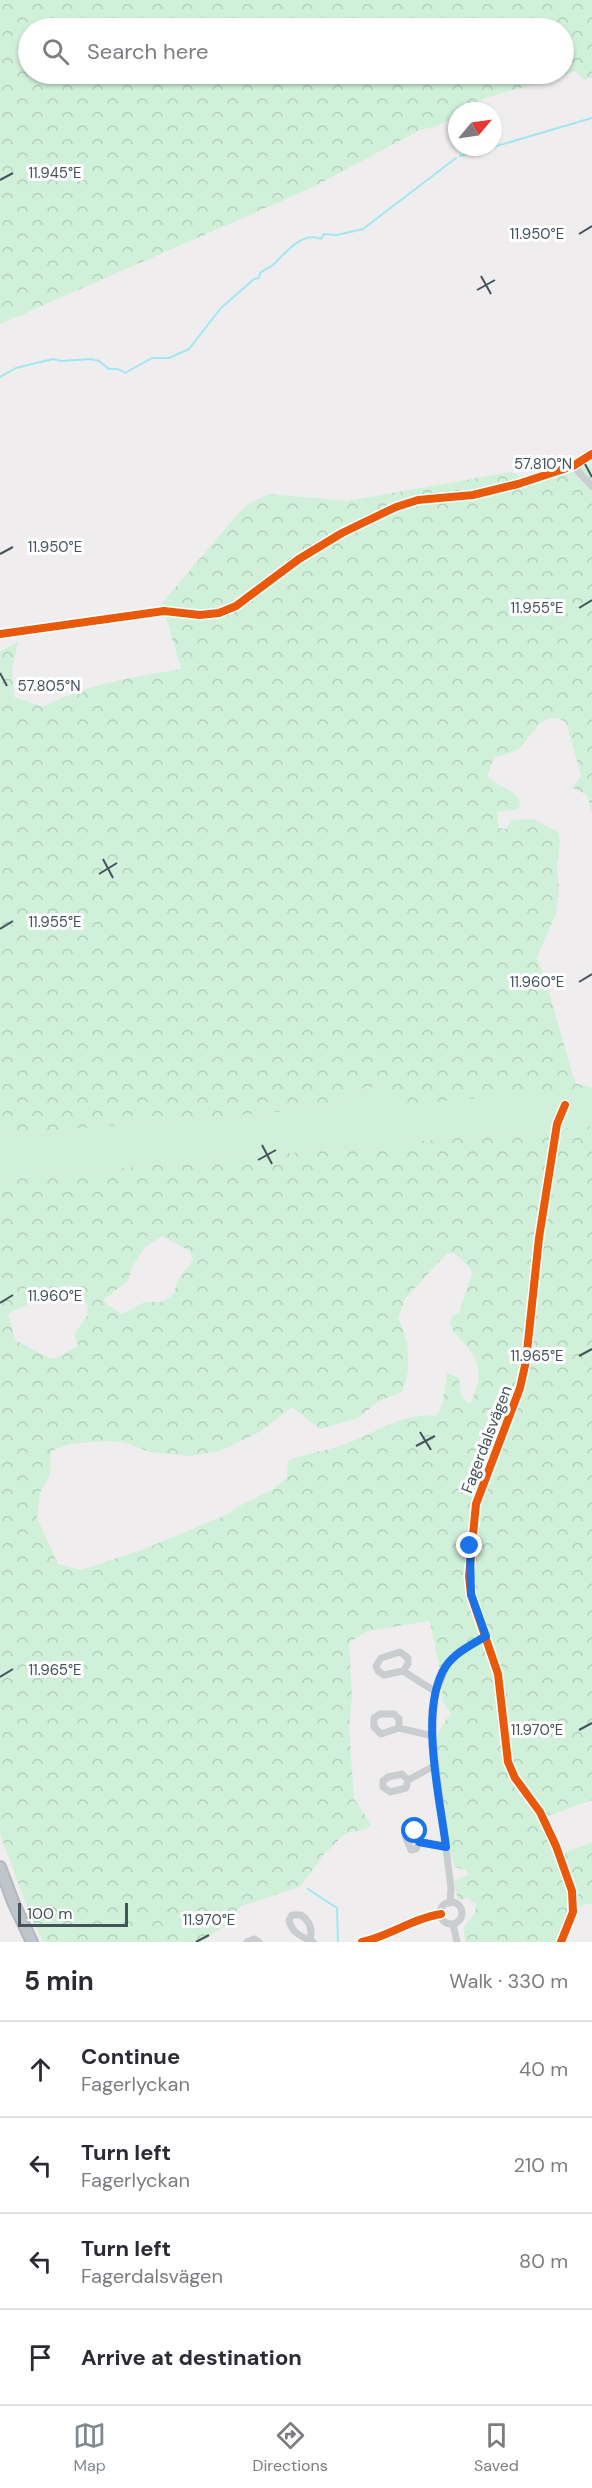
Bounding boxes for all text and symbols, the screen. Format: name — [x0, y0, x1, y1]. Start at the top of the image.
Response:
search box — [18, 18, 574, 84]
icon: search — [39, 35, 72, 68]
text: Search here — [87, 37, 208, 66]
north arrow — [448, 102, 502, 156]
text: 11.945°E — [28, 163, 82, 183]
text: 11.950°E — [510, 224, 564, 244]
text: 57.810°N — [514, 454, 572, 474]
text: 11.950°E — [28, 537, 82, 557]
text: 11.955°E — [510, 598, 564, 618]
text: 57.805°N — [17, 676, 81, 696]
text: 11.955°E — [28, 912, 82, 932]
text: 11.960°E — [510, 972, 564, 992]
text: 11.960°E — [28, 1286, 82, 1306]
text: 11.965°E — [510, 1346, 564, 1366]
street label: Fagerdalsvägen — [456, 1382, 517, 1496]
route end — [456, 1532, 482, 1558]
text: 11.965°E — [28, 1660, 82, 1680]
text: 11.970°E — [511, 1720, 563, 1740]
route start — [401, 1817, 427, 1843]
scale bar — [18, 1900, 128, 1928]
text: 100 m — [27, 1903, 72, 1924]
text: 11.970°E — [183, 1910, 235, 1930]
text: 5 min — [24, 1964, 94, 1998]
text: Walk · 330 m — [449, 1968, 568, 1994]
text: Continue — [81, 2042, 180, 2071]
icon: ahead — [24, 2053, 57, 2086]
text: 40 m — [519, 2056, 568, 2082]
text: Fagerlyckan — [81, 2071, 190, 2097]
text: Turn left — [81, 2138, 171, 2167]
icon: left — [24, 2149, 57, 2182]
text: 210 m — [513, 2152, 568, 2178]
text: Fagerlyckan — [81, 2167, 190, 2193]
text: Turn left — [81, 2234, 171, 2263]
icon: left — [24, 2245, 57, 2278]
text: 80 m — [519, 2248, 568, 2274]
text: Fagerdalsvägen — [81, 2263, 223, 2289]
icon: arrive — [24, 2341, 57, 2374]
text: Arrive at destination — [81, 2343, 302, 2372]
tab: Map — [73, 2419, 106, 2476]
tab: Directions — [252, 2419, 328, 2476]
tab: Saved — [474, 2419, 519, 2476]

